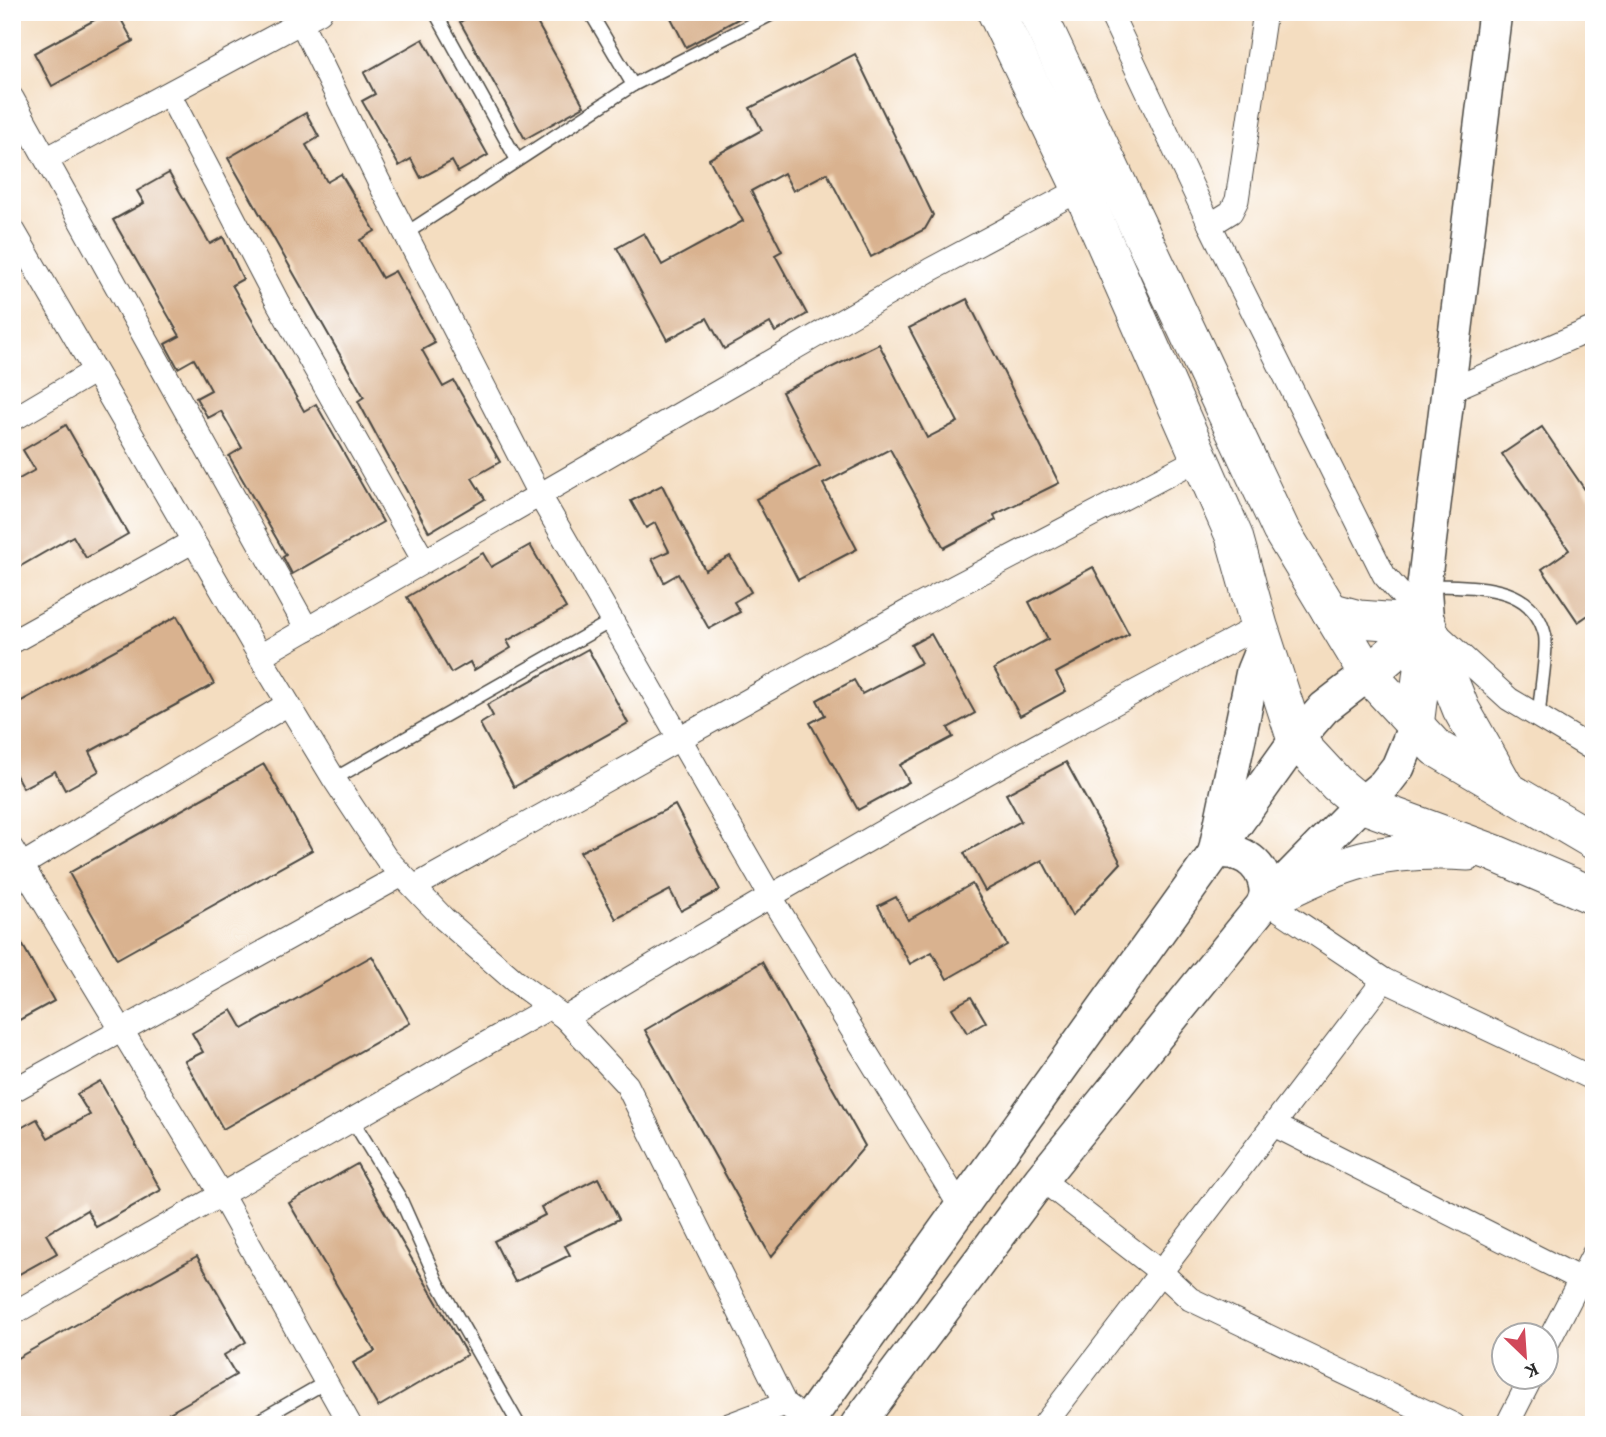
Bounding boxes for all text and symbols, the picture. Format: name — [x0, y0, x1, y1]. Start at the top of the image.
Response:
north arrow — [1490, 1322, 1560, 1392]
text: K — [1521, 1356, 1544, 1387]

